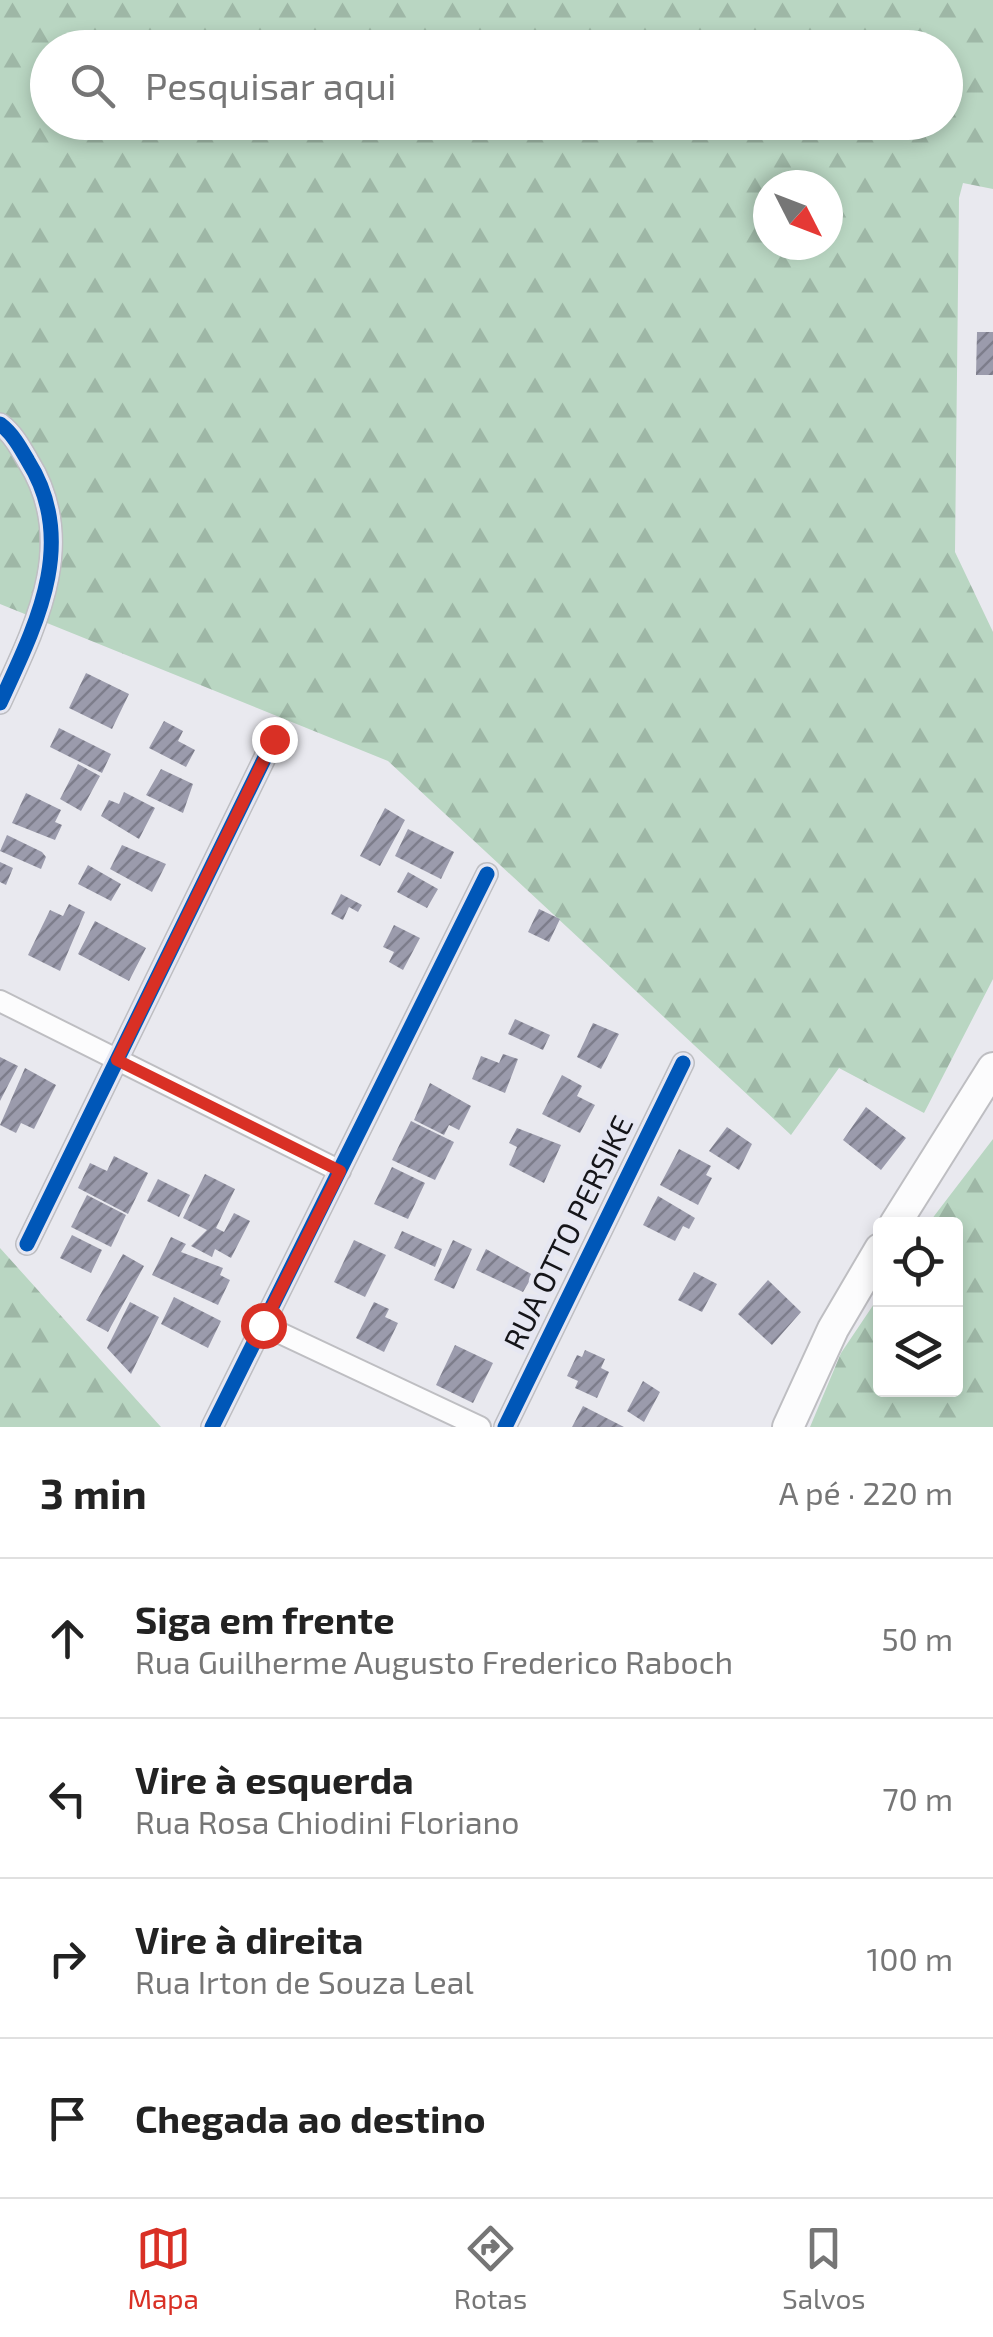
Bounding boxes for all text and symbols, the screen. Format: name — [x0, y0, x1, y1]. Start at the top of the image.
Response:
search box — [30, 30, 963, 140]
icon: search — [65, 58, 120, 113]
text: Pesquisar aqui — [145, 62, 396, 108]
north arrow — [753, 170, 843, 260]
route end — [252, 717, 298, 763]
street label: RUA OTTO PERSIKE — [495, 1109, 639, 1355]
map controls — [873, 1217, 963, 1397]
button: locate — [873, 1217, 963, 1307]
route start — [241, 1303, 287, 1349]
button: layers — [873, 1307, 963, 1397]
text: 3 min — [40, 1467, 147, 1517]
text: A pé · 220 m — [779, 1473, 953, 1511]
text: Siga em frente — [135, 1596, 395, 1642]
icon: ahead — [40, 1611, 95, 1666]
text: 50 m — [881, 1619, 953, 1657]
text: Rua Guilherme Augusto Frederico Raboch — [135, 1642, 733, 1680]
text: Vire à esquerda — [135, 1756, 414, 1802]
icon: left — [40, 1771, 95, 1826]
text: 70 m — [882, 1779, 953, 1817]
text: Rua Rosa Chiodini Floriano — [135, 1802, 519, 1840]
text: Vire à direita — [135, 1916, 363, 1962]
icon: right — [40, 1931, 95, 1986]
text: 100 m — [867, 1939, 953, 1977]
text: Rua Irton de Souza Leal — [135, 1962, 474, 2000]
icon: arrive — [40, 2091, 95, 2146]
text: Chegada ao destino — [135, 2095, 486, 2141]
tab: Mapa — [127, 2221, 199, 2315]
tab: Rotas — [454, 2221, 527, 2315]
tab: Salvos — [782, 2221, 866, 2315]

